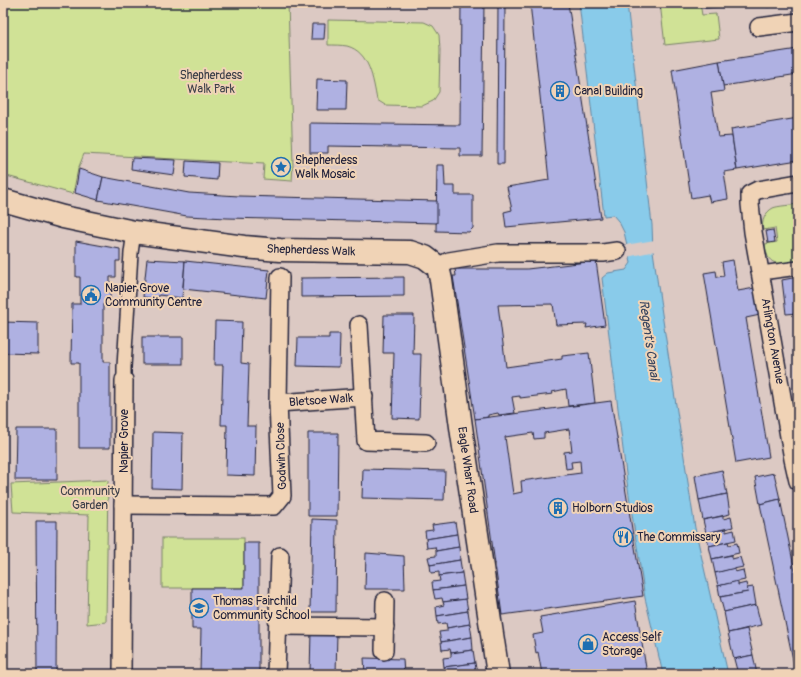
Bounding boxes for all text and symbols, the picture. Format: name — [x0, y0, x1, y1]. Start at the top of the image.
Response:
park label: Shepherdess Walk Park — [180, 68, 243, 97]
building icon: Canal Building — [549, 80, 571, 102]
place label: Canal Building — [574, 84, 643, 99]
place label: Shepherdess Walk Mosaic — [295, 153, 358, 182]
place icon: Shepherdess Walk Mosaic — [270, 156, 292, 178]
street label: Shepherdess Walk — [266, 241, 356, 260]
place label: Napier Grove Community Centre — [105, 281, 202, 310]
public building icon: Napier Grove Community Centre — [80, 284, 102, 306]
street label: Arlington Avenue — [758, 297, 787, 385]
water label: Regent's Canal — [635, 299, 663, 383]
street label: Bletsoe Walk — [288, 391, 354, 410]
street label: Napier Grove — [117, 409, 132, 473]
street label: Godwin Close — [273, 422, 290, 490]
street label: Eagle Wharf Road — [454, 426, 481, 514]
park label: Community Garden — [60, 484, 120, 513]
building icon: Holborn Studios — [547, 497, 569, 519]
place label: Holborn Studios — [572, 501, 653, 516]
restaurant icon: The Commissary — [612, 526, 634, 548]
place label: The Commissary — [637, 530, 720, 545]
place label: Thomas Fairchild Community School — [213, 594, 310, 623]
school or university icon: Thomas Fairchild Community School — [188, 597, 210, 619]
place label: Access Self Storage — [602, 630, 662, 659]
shop icon: Access Self Storage — [577, 633, 599, 655]

